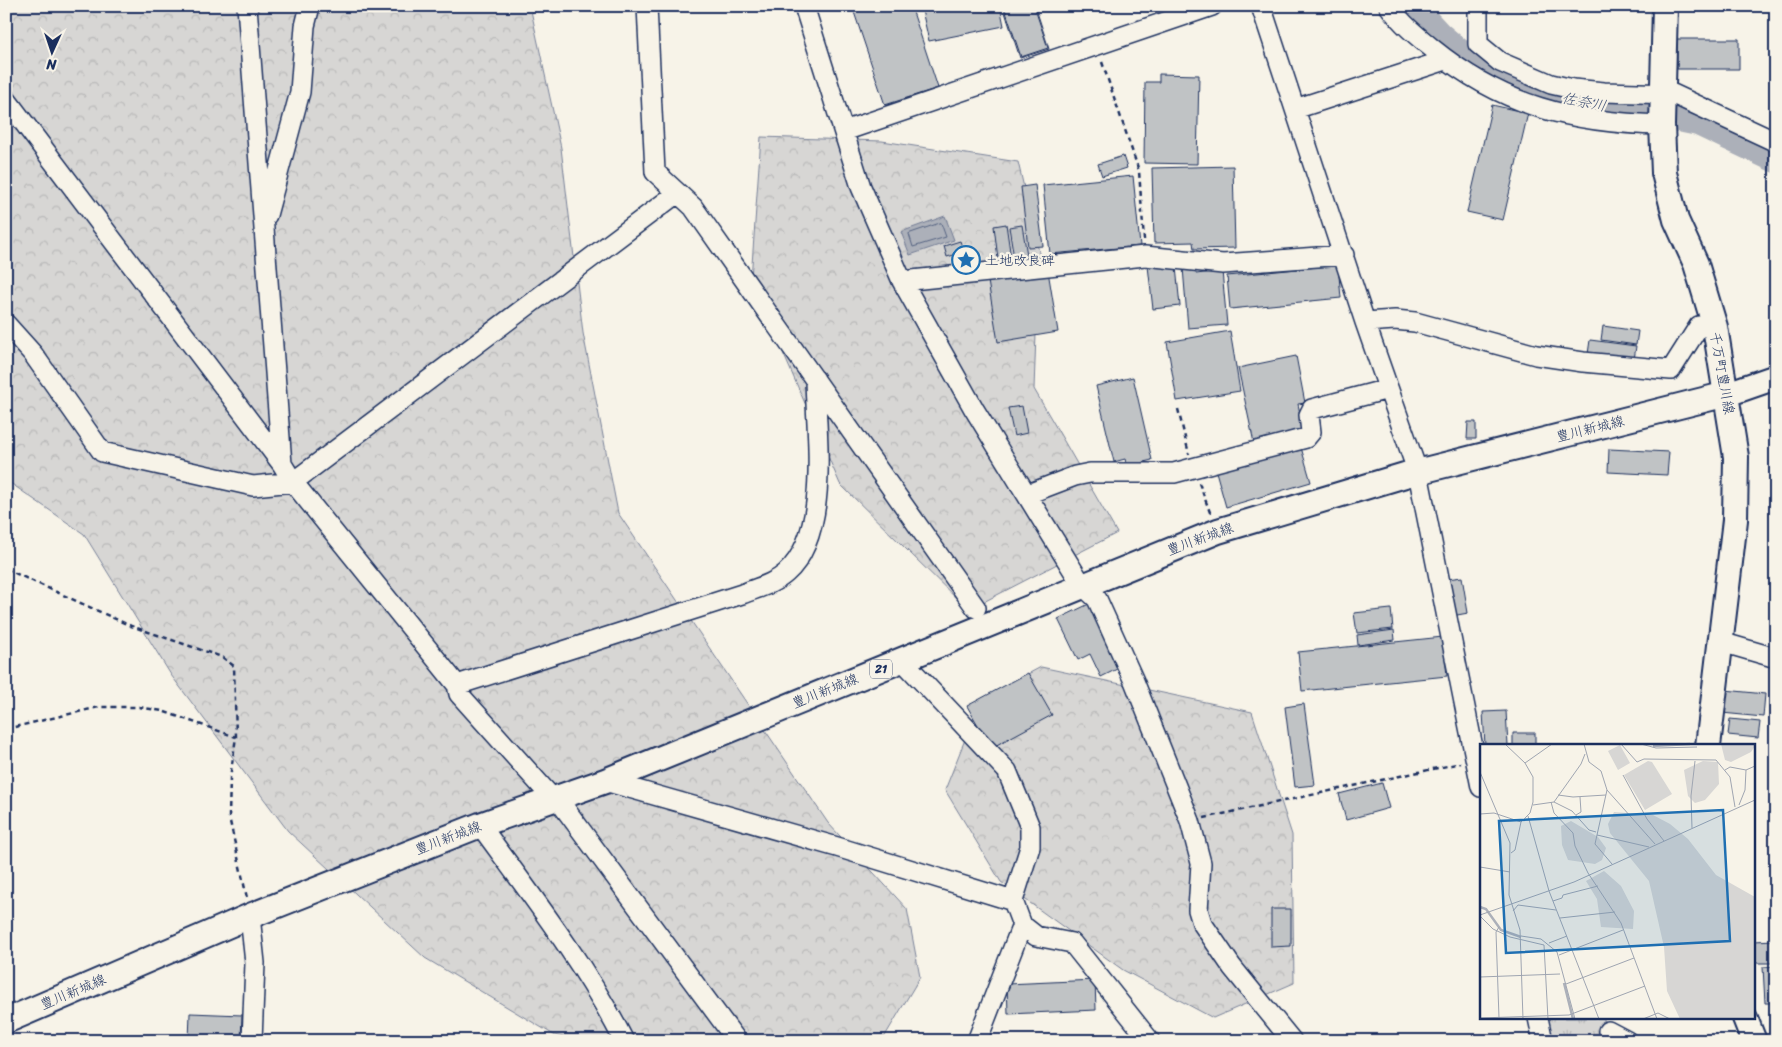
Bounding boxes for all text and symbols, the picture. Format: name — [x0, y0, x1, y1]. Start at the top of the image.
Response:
north arrow — [28, 28, 78, 78]
text: N — [46, 52, 58, 77]
water label: 佐奈川 — [1559, 85, 1609, 119]
place icon: 土地改良碑 — [951, 245, 981, 275]
place label: 土地改良碑 — [985, 248, 1055, 273]
street label: 千万町豊川線 — [1702, 329, 1742, 417]
street label: 豊川新城線 — [1553, 408, 1627, 450]
street label: 豊川新城線 — [1163, 515, 1237, 563]
road number: 21 — [870, 660, 892, 679]
street label: 豊川新城線 — [788, 666, 862, 716]
inset map — [1480, 744, 1754, 1020]
street label: 豊川新城線 — [411, 814, 485, 862]
street label: 豊川新城線 — [36, 967, 110, 1017]

